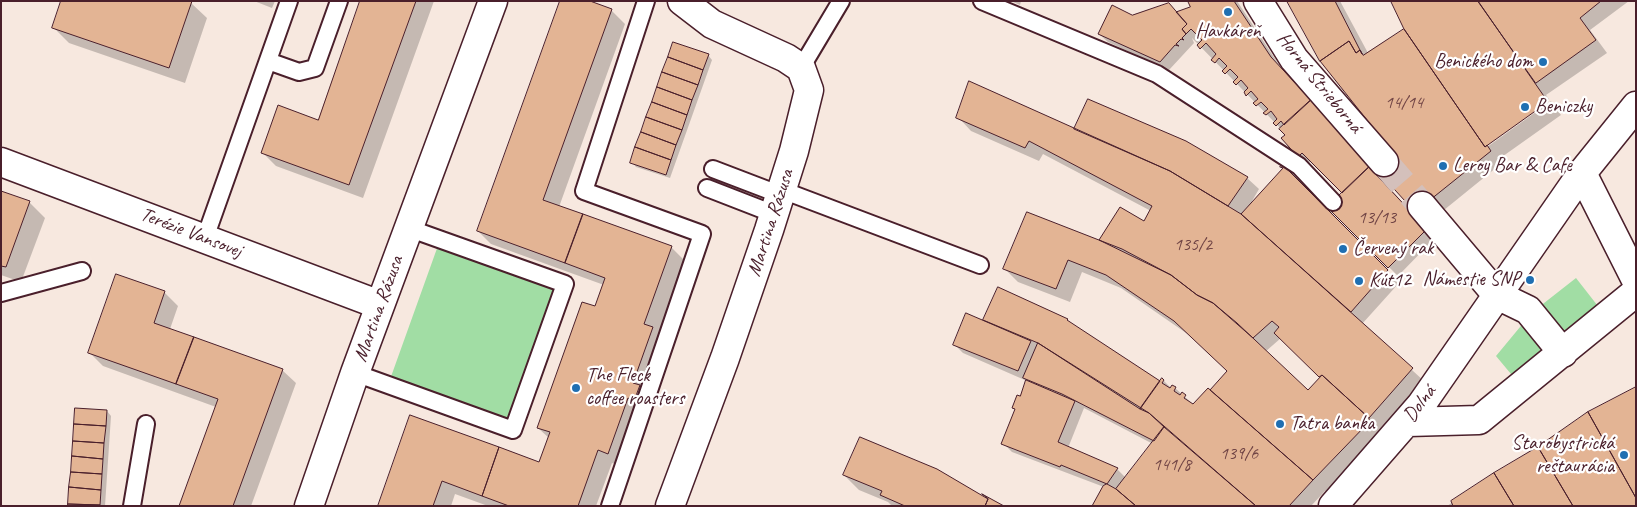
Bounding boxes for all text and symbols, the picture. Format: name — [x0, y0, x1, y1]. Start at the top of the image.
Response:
marker: Havkáreň — [1222, 6, 1234, 18]
place label: Havkáreň — [1196, 20, 1260, 44]
street label: Horná Strieborná — [1271, 28, 1367, 138]
place label: Benického dom — [1434, 50, 1533, 74]
marker: Benického dom — [1537, 56, 1549, 68]
house number: 14/14 — [1385, 92, 1423, 114]
place label: Beniczky — [1535, 95, 1592, 119]
marker: Beniczky — [1519, 101, 1531, 113]
place label: Leroy Bar & Cafe — [1453, 154, 1572, 178]
marker: Leroy Bar & Cafe — [1437, 160, 1449, 172]
street label: Martina Rázusa — [742, 167, 800, 279]
street label: Terézie Vansovej — [137, 203, 245, 263]
house number: 13/13 — [1358, 207, 1396, 229]
house number: 135/2 — [1174, 234, 1212, 256]
place label: Červený rak — [1353, 237, 1433, 261]
marker: Červený rak — [1337, 243, 1349, 255]
street label: Martina Rázusa — [349, 253, 409, 365]
place label: Námestie SNP — [1423, 268, 1520, 292]
place label: Kút12 — [1369, 269, 1411, 293]
marker: Námestie SNP — [1524, 274, 1536, 286]
marker: Kút12 — [1353, 275, 1365, 287]
place label: The Fleck coffee roasters — [586, 364, 684, 411]
street label: Dolná — [1398, 381, 1442, 427]
marker: The Fleck coffee roasters — [570, 382, 582, 394]
place label: Tatra banka — [1290, 412, 1374, 436]
marker: Tatra banka — [1274, 418, 1286, 430]
place label: Starobystrická reštaurácia — [1511, 432, 1614, 479]
house number: 139/6 — [1220, 443, 1258, 465]
marker: Starobystrická reštaurácia — [1618, 449, 1630, 461]
house number: 141/8 — [1153, 454, 1191, 476]

